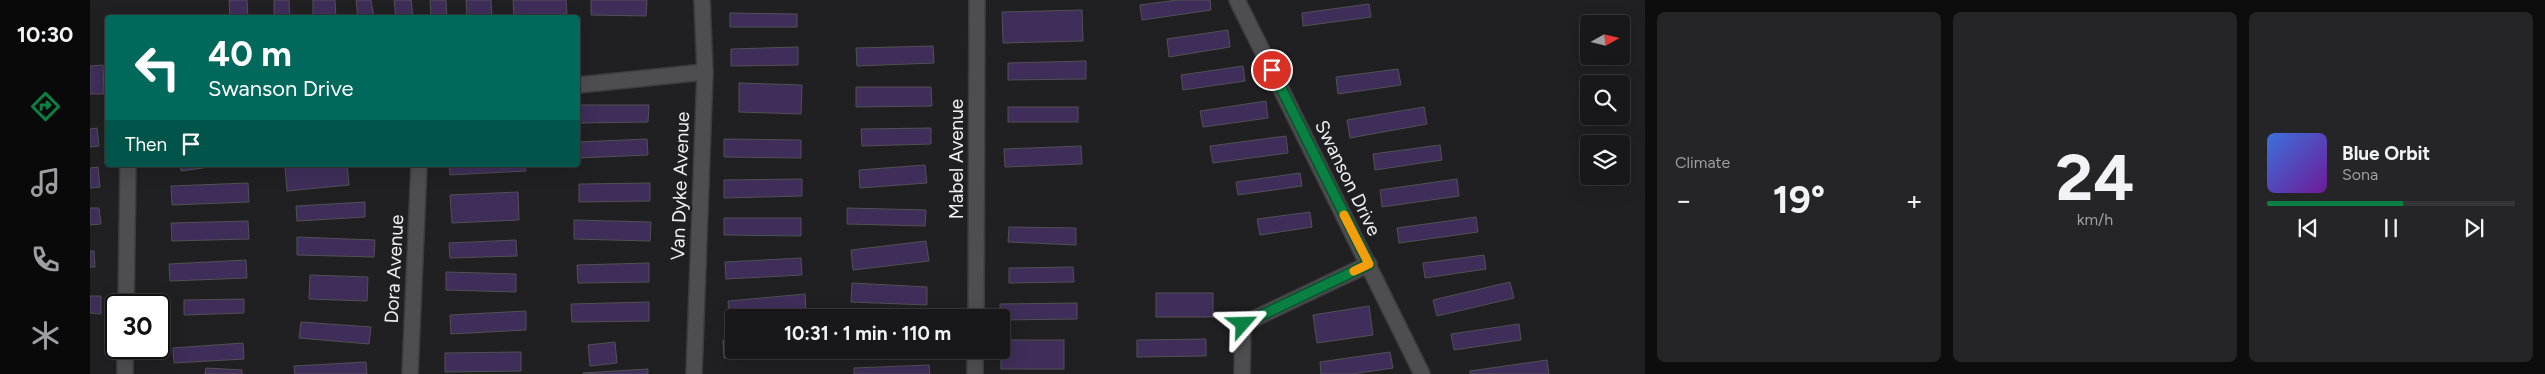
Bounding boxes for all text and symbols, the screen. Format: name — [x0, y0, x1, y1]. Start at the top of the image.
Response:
north arrow — [1580, 15, 1630, 65]
map controls — [1580, 15, 1630, 185]
text: 10:30 — [17, 21, 73, 48]
text: 40 m — [208, 33, 292, 75]
icon: left — [125, 35, 190, 100]
pin — [1251, 49, 1293, 91]
icon: arrive — [1258, 56, 1286, 84]
text: Swanson Drive — [208, 75, 354, 102]
button: search — [1580, 75, 1630, 125]
icon: directions — [28, 89, 63, 124]
street label: Mabel Avenue — [945, 99, 968, 219]
street label: Van Dyke Avenue — [666, 111, 694, 261]
street label: Swanson Drive — [1310, 116, 1386, 240]
icon: arrive — [177, 130, 205, 158]
text: Then — [125, 133, 167, 156]
button: layers — [1580, 135, 1630, 185]
text: 24 — [2056, 138, 2134, 216]
text: Blue Orbit — [2342, 142, 2430, 165]
text: Climate — [1675, 153, 1730, 172]
icon: music — [28, 165, 63, 200]
text: Sona — [2342, 165, 2378, 184]
text: 19° — [1773, 177, 1825, 223]
text: − — [1675, 183, 1692, 217]
text: + — [1906, 183, 1923, 217]
text: km/h — [2077, 210, 2113, 229]
street label: Dora Avenue — [380, 214, 408, 324]
icon: previous — [2294, 214, 2322, 242]
icon: pause — [2377, 214, 2405, 242]
icon: next — [2460, 214, 2488, 242]
icon: phone — [28, 242, 63, 277]
speed limit sign: 30 — [105, 294, 170, 359]
position arrow — [1216, 297, 1268, 349]
icon: climate — [28, 318, 63, 353]
text: 10:31 · 1 min · 110 m — [784, 322, 951, 345]

